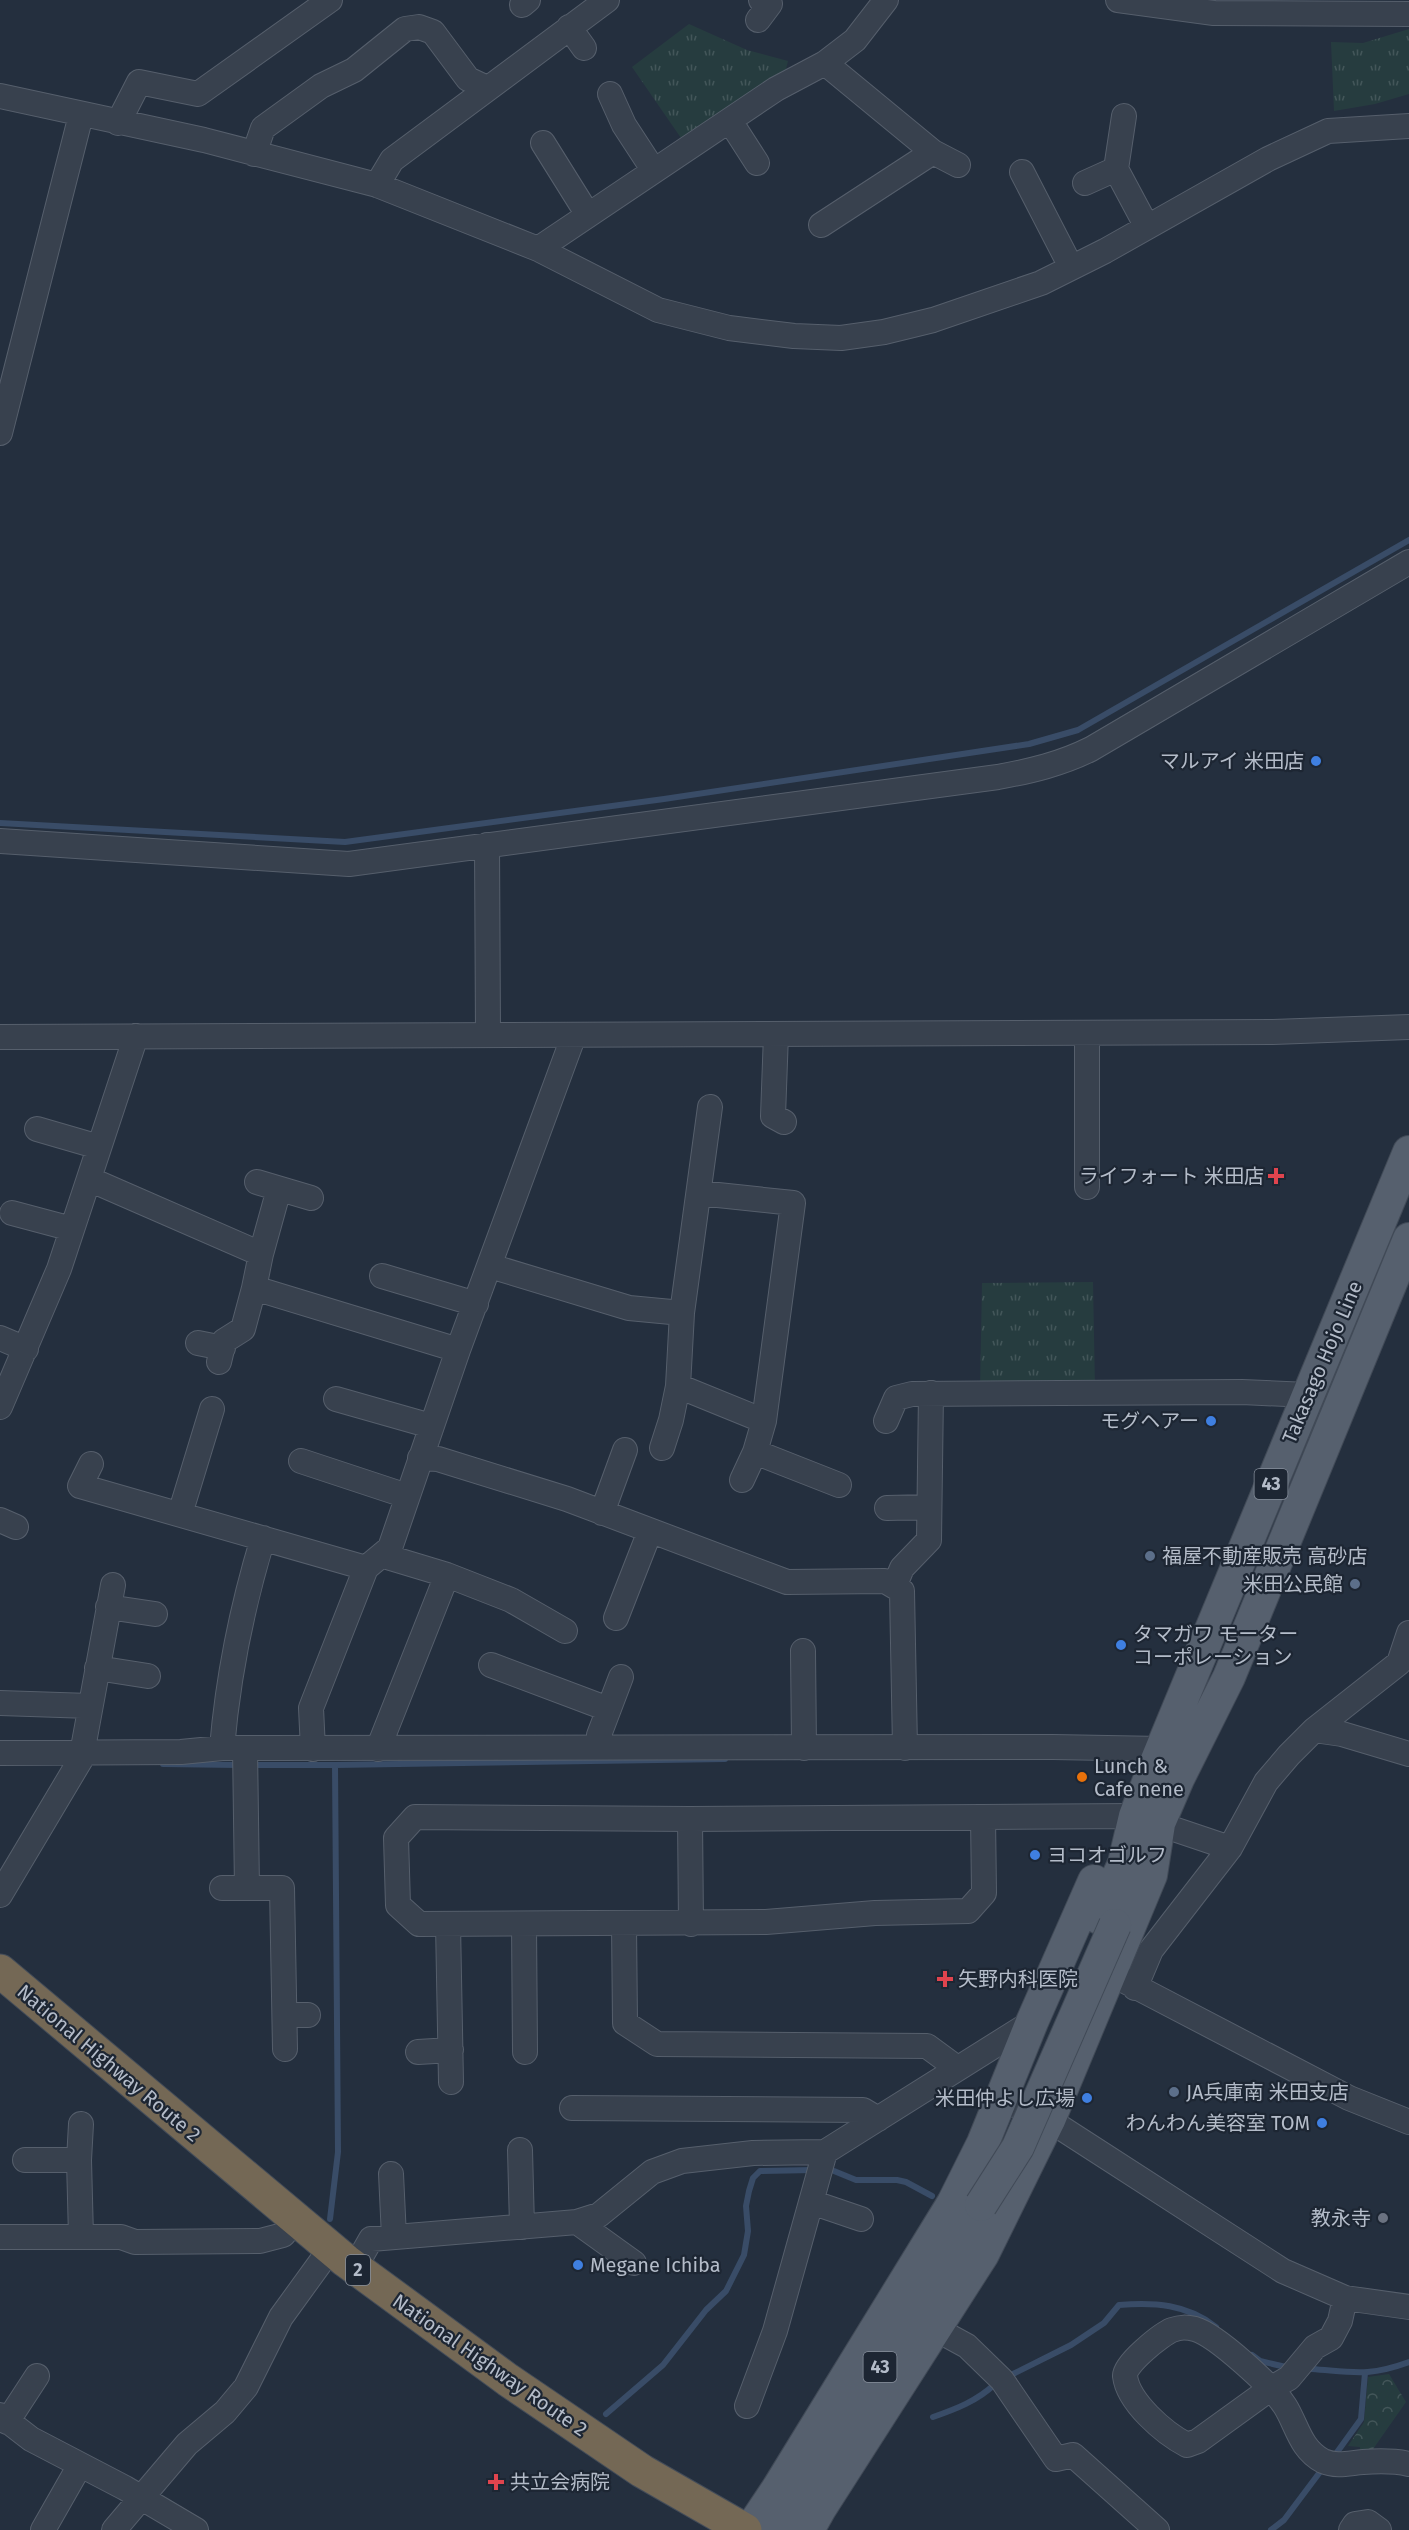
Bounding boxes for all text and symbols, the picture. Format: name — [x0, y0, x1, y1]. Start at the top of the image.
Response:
place label: マルアイ 米田店 — [1160, 749, 1304, 773]
marker: マルアイ 米田店 — [1309, 754, 1323, 768]
place label: ライフォート 米田店 — [1079, 1164, 1264, 1188]
marker: ライフォート 米田店 — [1269, 1169, 1283, 1183]
street label: Takasago Hojo Line — [1277, 1277, 1367, 1447]
place label: モグヘアー — [1100, 1409, 1199, 1433]
marker: モグヘアー — [1204, 1414, 1218, 1428]
road number: 43 — [1254, 1469, 1288, 1499]
place label: 福屋不動産販売 高砂店 — [1162, 1544, 1367, 1568]
marker: 福屋不動産販売 高砂店 — [1143, 1549, 1157, 1563]
place label: 米田公民館 — [1243, 1572, 1343, 1596]
marker: 米田公民館 — [1348, 1577, 1362, 1591]
place label: タマガワ モーター コーポレーション — [1133, 1622, 1298, 1669]
marker: タマガワ モーター コーポレーション — [1114, 1638, 1128, 1652]
place label: Lunch & Cafe nene — [1094, 1754, 1184, 1801]
marker: Lunch & Cafe nene — [1075, 1770, 1089, 1784]
place label: ヨコオゴルフ — [1047, 1843, 1167, 1867]
marker: ヨコオゴルフ — [1028, 1848, 1042, 1862]
place label: 矢野内科医院 — [958, 1967, 1078, 1991]
marker: 矢野内科医院 — [936, 1970, 954, 1988]
street label: National Highway Route 2 — [12, 1979, 206, 2147]
place label: JA兵庫南 米田支店 — [1186, 2080, 1349, 2104]
marker: JA兵庫南 米田支店 — [1167, 2085, 1181, 2099]
place label: 米田仲よし広場 — [935, 2086, 1075, 2110]
marker: 米田仲よし広場 — [1080, 2091, 1094, 2105]
place label: わんわん美容室 TOM — [1126, 2111, 1310, 2135]
marker: わんわん美容室 TOM — [1315, 2116, 1329, 2130]
place label: 教永寺 — [1311, 2206, 1371, 2230]
marker: 教永寺 — [1376, 2211, 1390, 2225]
place label: Megane Ichiba — [590, 2253, 721, 2277]
road number: 2 — [346, 2255, 370, 2285]
marker: Megane Ichiba — [571, 2258, 585, 2272]
street label: National Highway Route 2 — [388, 2289, 592, 2441]
road number: 43 — [864, 2352, 896, 2382]
place label: 共立会病院 — [510, 2470, 610, 2494]
marker: 共立会病院 — [487, 2473, 505, 2491]

